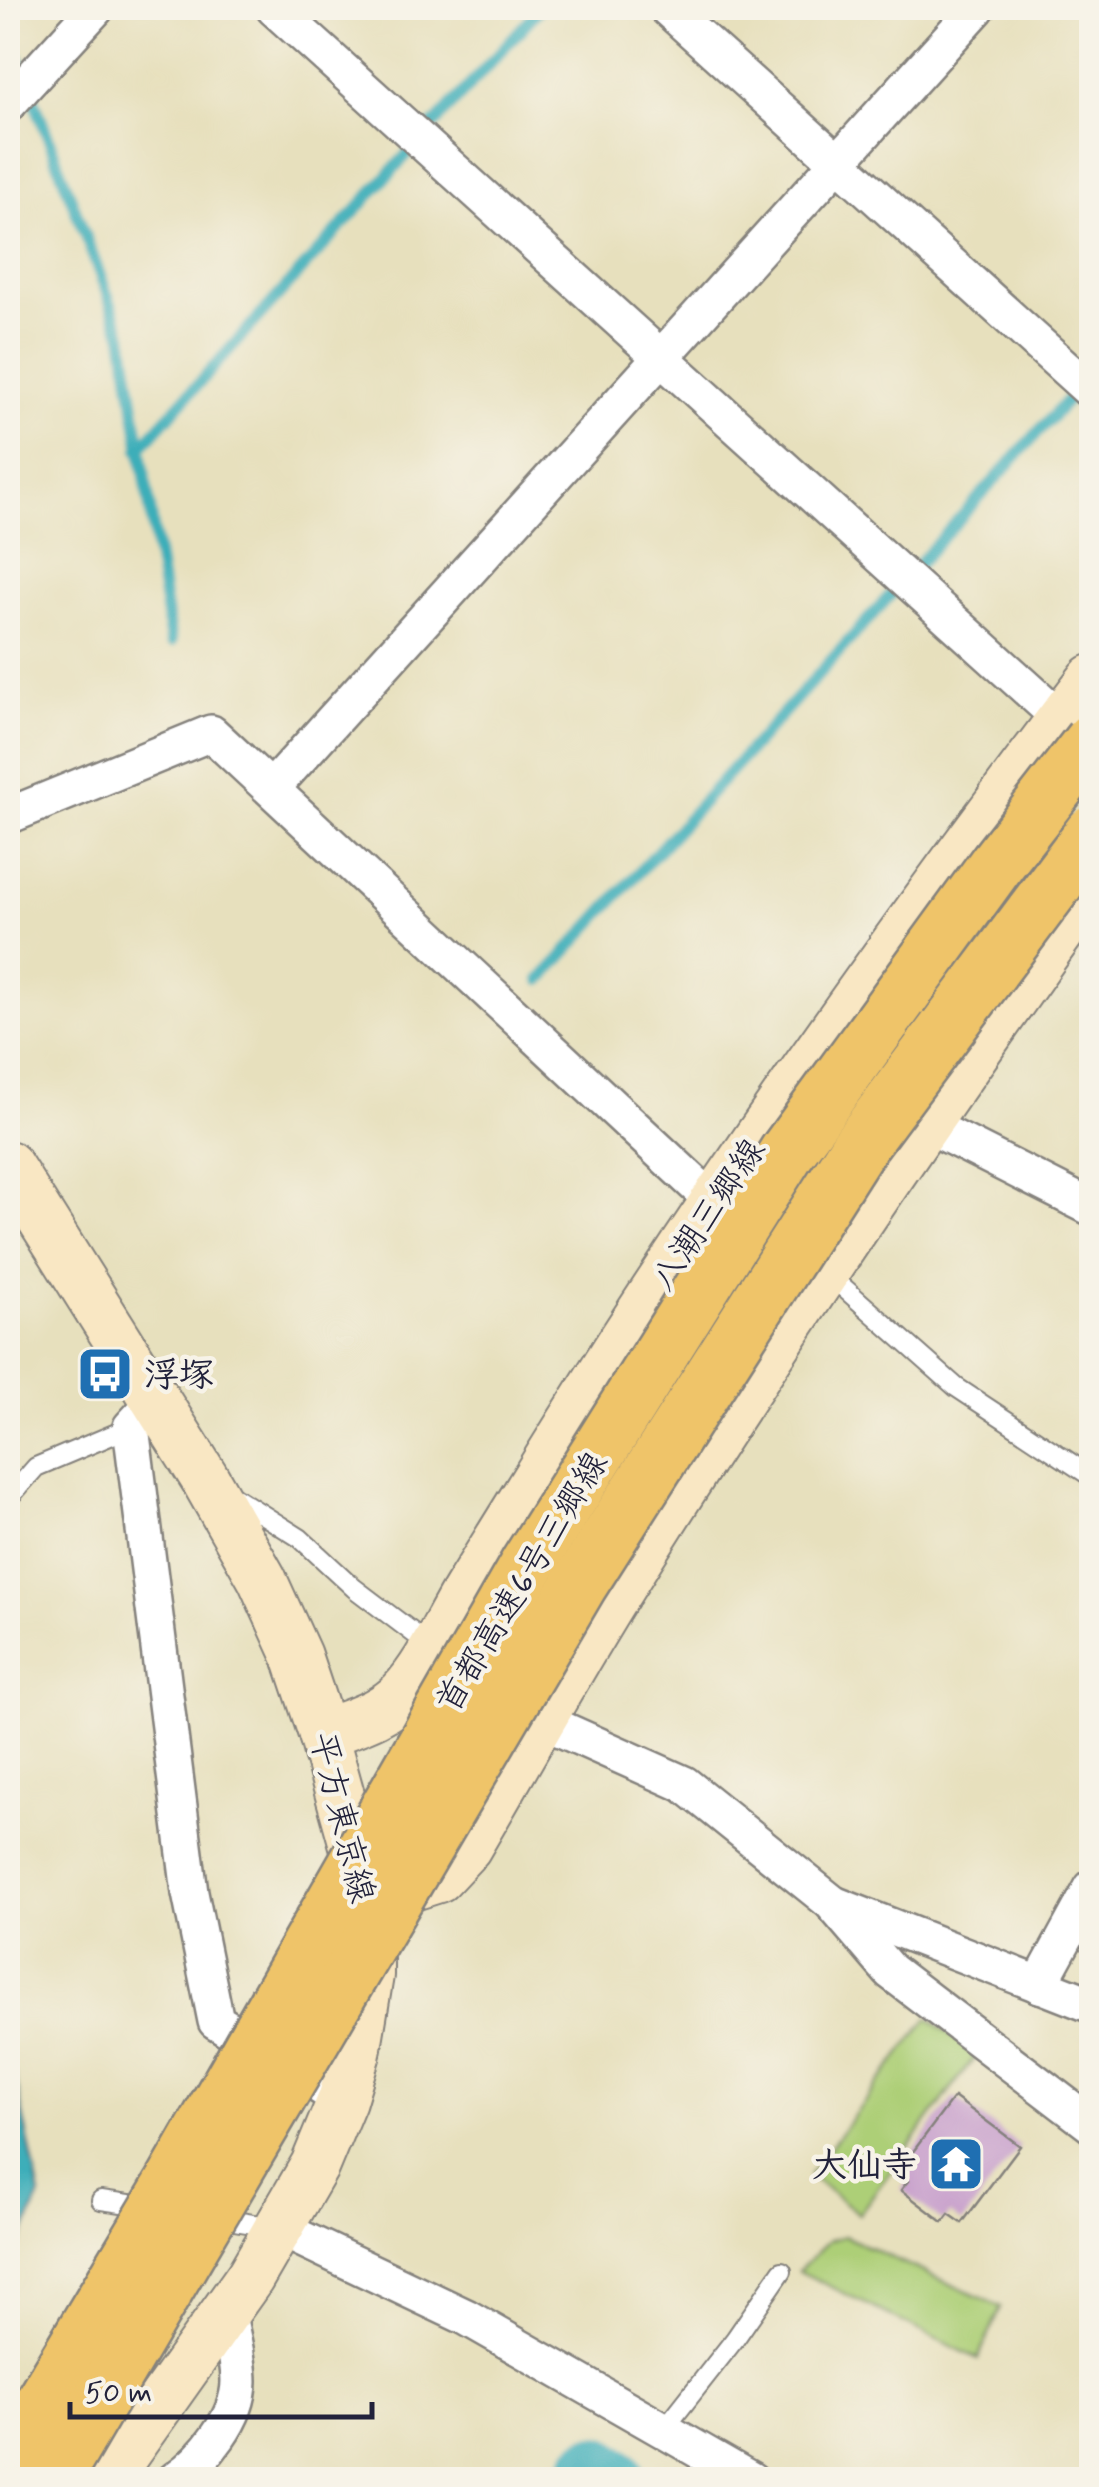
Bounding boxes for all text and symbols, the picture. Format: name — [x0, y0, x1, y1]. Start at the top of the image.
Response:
street label: 八潮三郷線 — [641, 1130, 777, 1301]
bus stop icon: 浮塚 — [75, 1344, 135, 1404]
place label: 浮塚 — [144, 1353, 214, 1399]
street label: 首都高速6号三郷線 — [426, 1443, 619, 1723]
street label: 平方東京線 — [298, 1727, 385, 1908]
temple icon: 大仙寺 — [926, 2134, 986, 2194]
place label: 大仙寺 — [812, 2143, 917, 2189]
scale bar — [70, 2357, 372, 2419]
text: 50 m — [85, 2374, 152, 2413]

